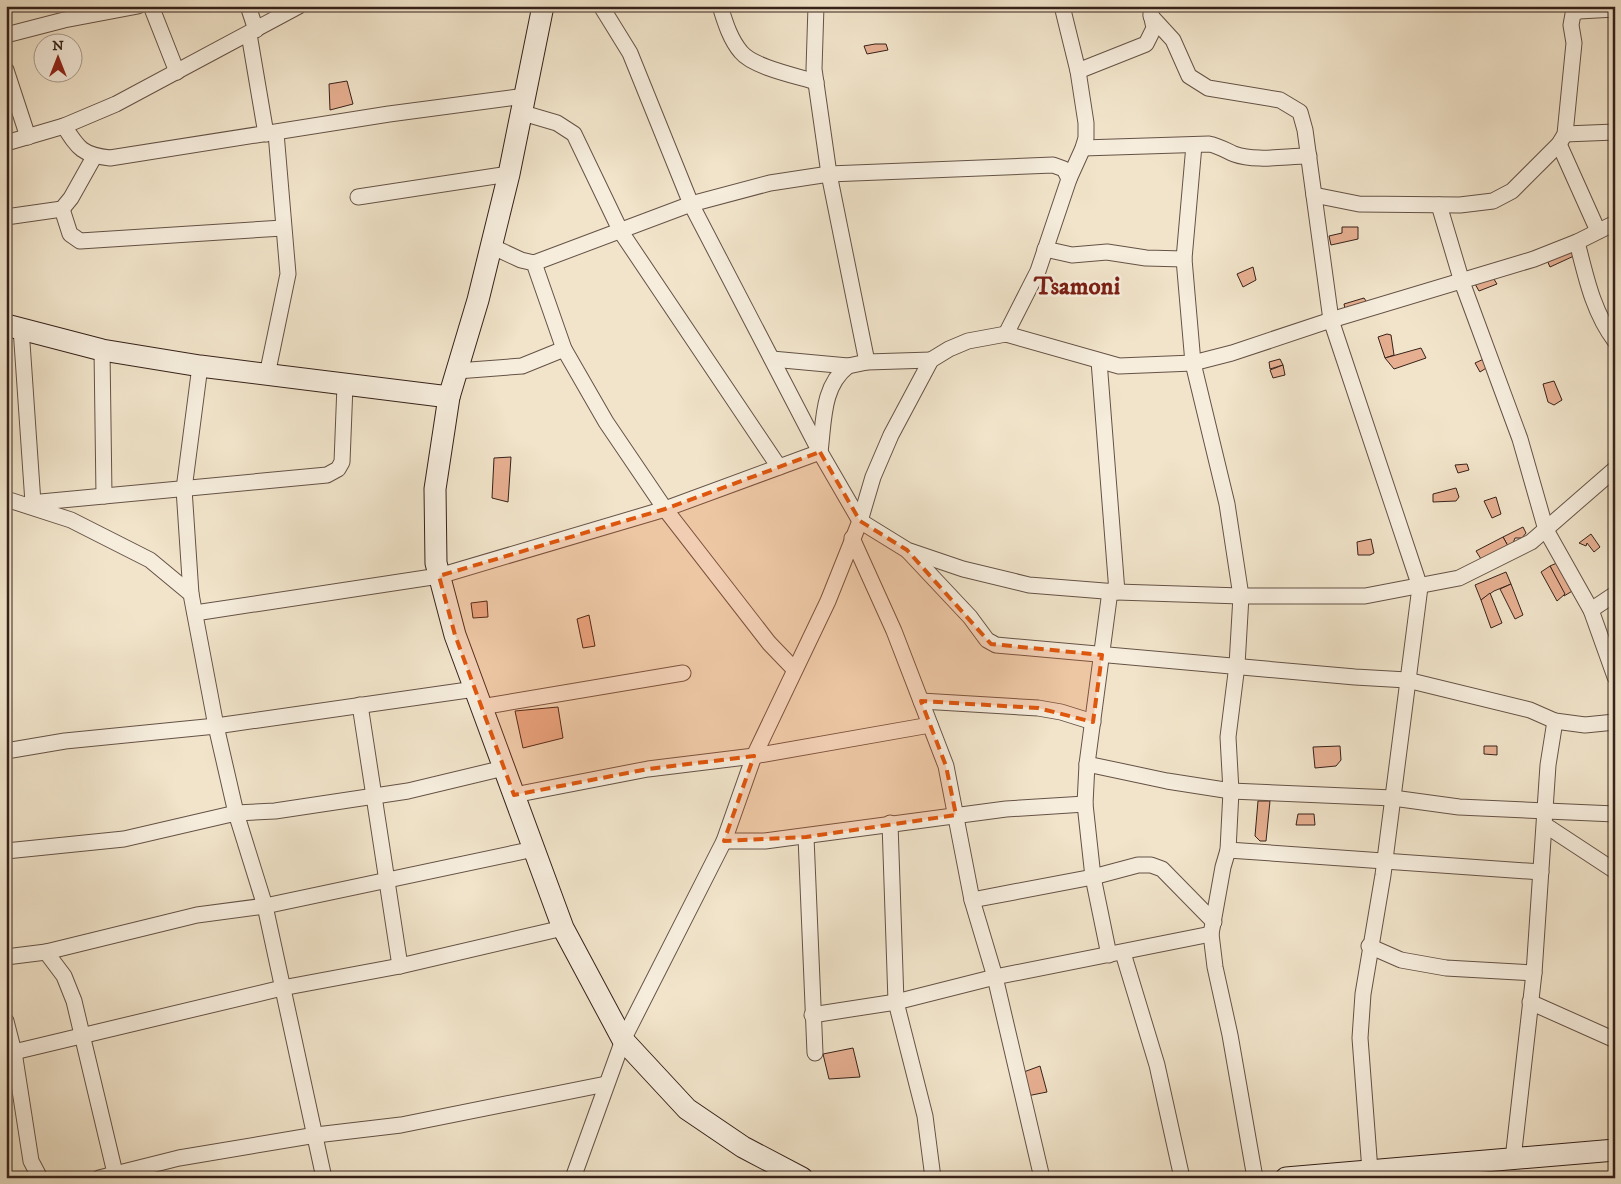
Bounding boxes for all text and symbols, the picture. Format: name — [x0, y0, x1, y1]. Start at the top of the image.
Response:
north arrow — [32, 32, 82, 82]
text: N — [52, 37, 64, 55]
district label: Tsamoni — [1033, 271, 1120, 302]

